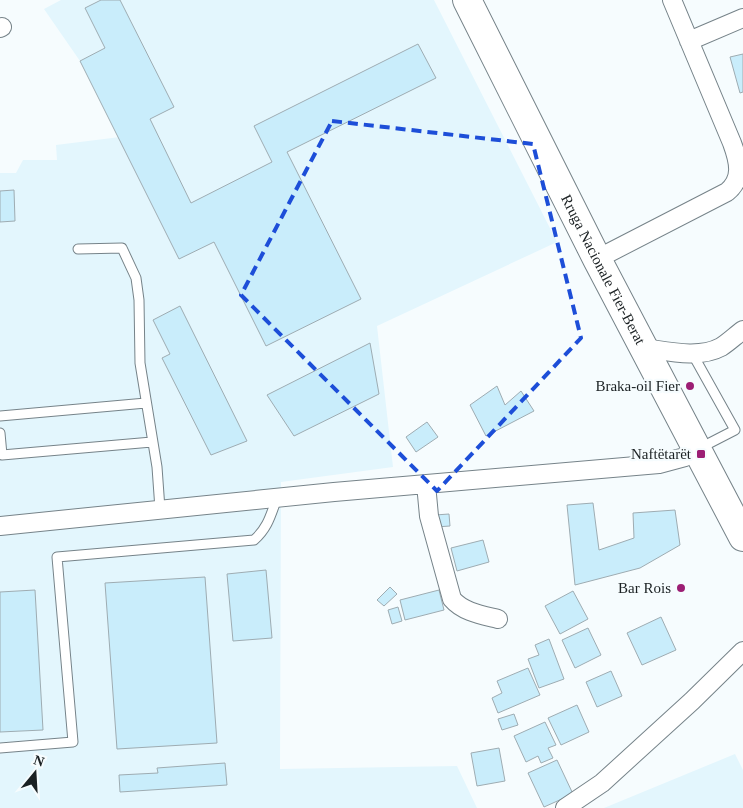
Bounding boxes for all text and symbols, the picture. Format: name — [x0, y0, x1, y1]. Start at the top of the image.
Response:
street label: Rruga Nacionale Fier-Berat — [558, 192, 649, 348]
place label: Braka-oil Fier — [595, 378, 680, 394]
marker: Braka-oil Fier — [684, 380, 696, 392]
place label: Naftëtarët — [631, 446, 692, 462]
marker: Naftëtarët — [695, 448, 707, 460]
place label: Bar Rois — [618, 580, 671, 596]
marker: Bar Rois — [675, 582, 687, 594]
north arrow — [10, 748, 60, 798]
text: N — [32, 752, 46, 770]

